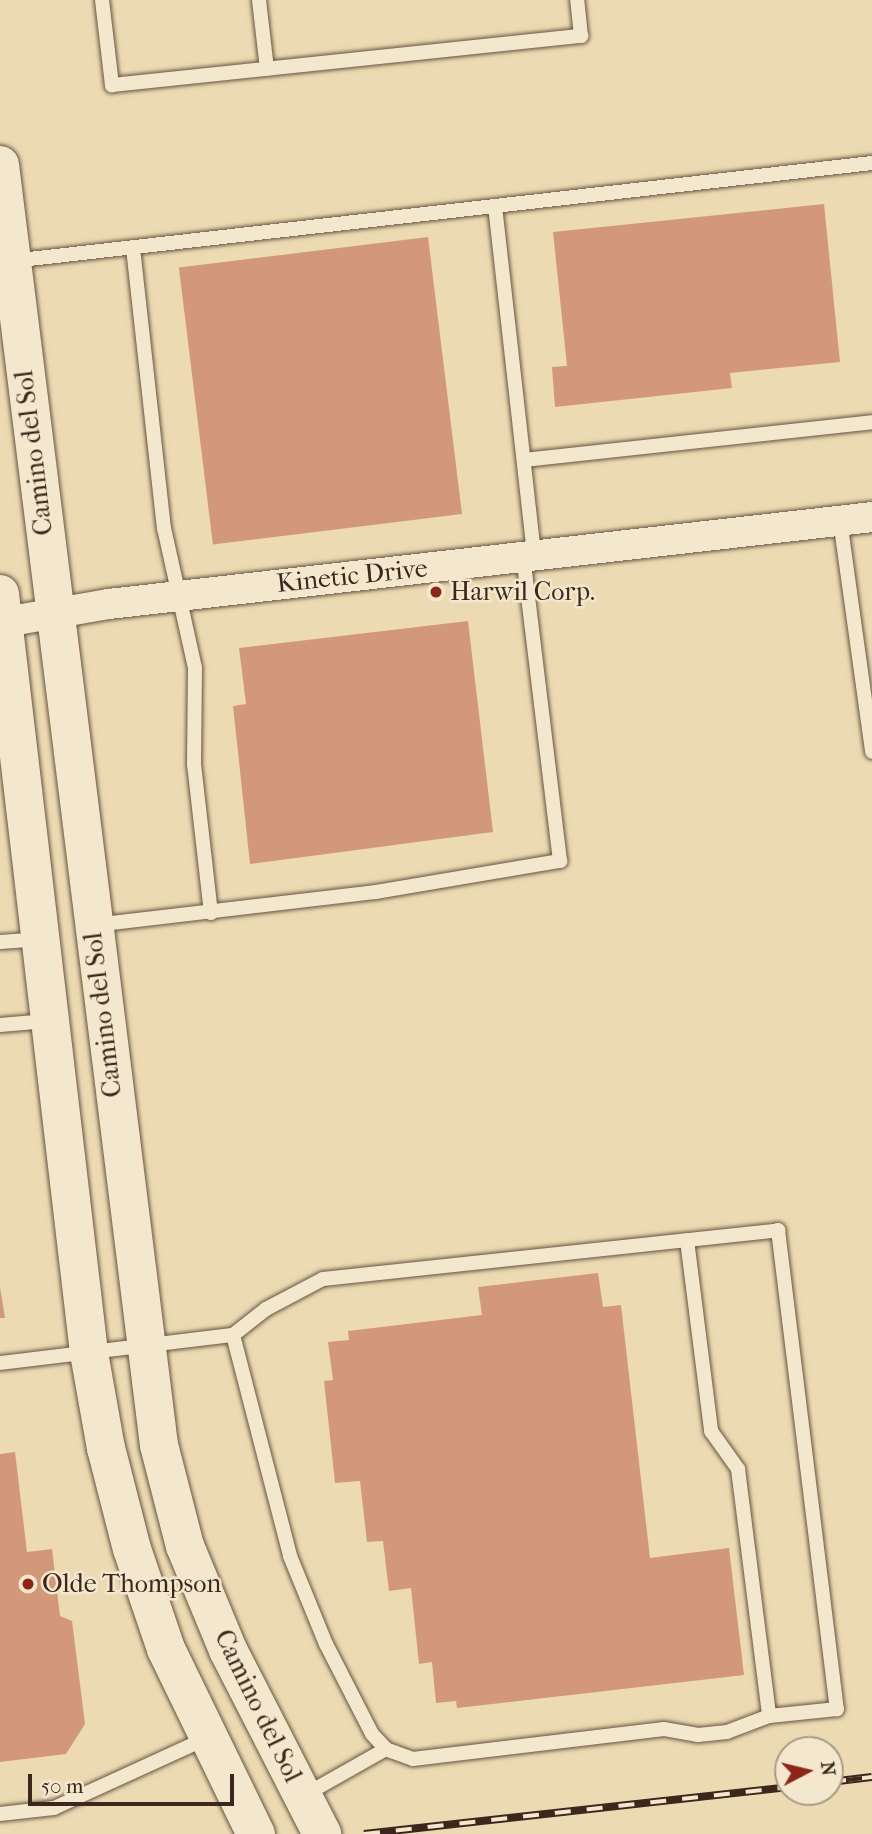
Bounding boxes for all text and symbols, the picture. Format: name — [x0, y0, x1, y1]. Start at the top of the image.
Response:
street label: Camino del Sol — [8, 369, 60, 537]
street label: Kinetic Drive — [275, 553, 429, 599]
place label: Harwil Corp. — [450, 576, 595, 608]
marker: Harwil Corp. — [428, 584, 444, 600]
street label: Camino del Sol — [77, 931, 129, 1099]
place label: Olde Thompson — [42, 1568, 221, 1600]
marker: Olde Thompson — [20, 1576, 36, 1592]
street label: Camino del Sol — [208, 1625, 308, 1787]
north arrow — [774, 1736, 844, 1806]
scale bar — [32, 1760, 238, 1804]
text: N — [816, 1760, 840, 1777]
text: 50 m — [41, 1774, 84, 1798]

